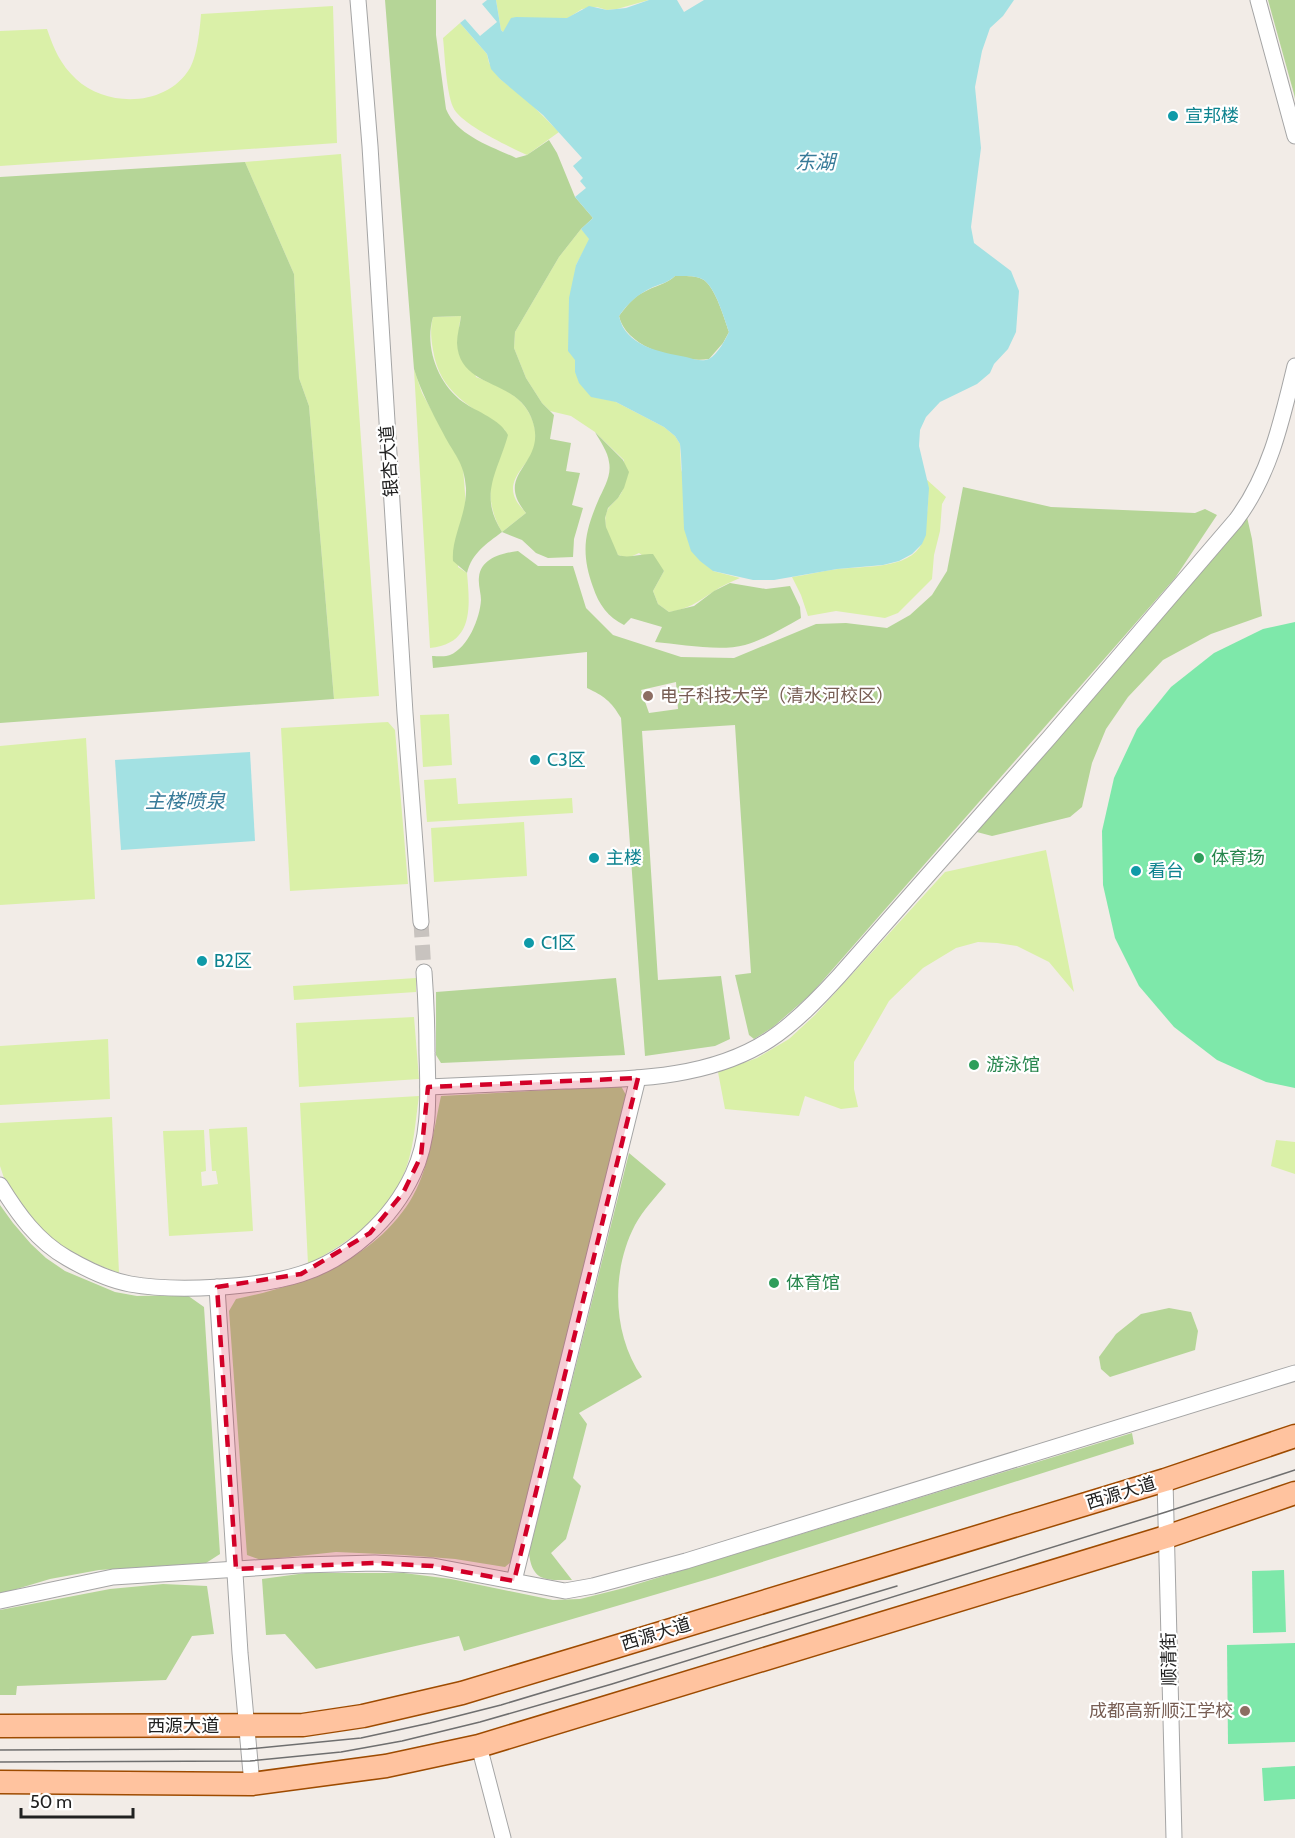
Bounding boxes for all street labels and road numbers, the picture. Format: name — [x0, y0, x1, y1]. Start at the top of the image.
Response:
street label: 银杏大道 — [376, 424, 402, 498]
street label: 西源大道 — [1083, 1472, 1159, 1514]
street label: 西源大道 — [618, 1613, 694, 1655]
street label: 顺清街 — [1158, 1632, 1180, 1686]
street label: 西源大道 — [147, 1715, 219, 1737]

